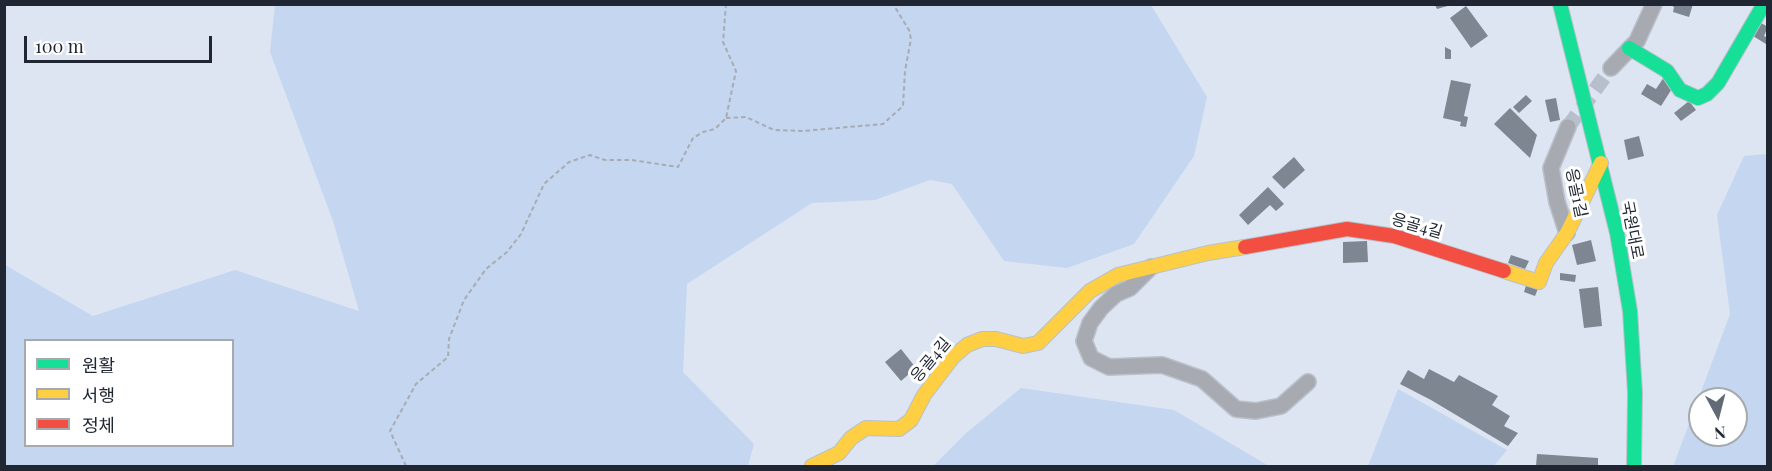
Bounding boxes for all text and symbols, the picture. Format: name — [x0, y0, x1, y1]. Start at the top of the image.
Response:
scale bar — [27, 24, 214, 62]
text: 100 m — [35, 34, 84, 58]
street label: 응골1길 — [1561, 167, 1591, 219]
street label: 국원대로 — [1617, 199, 1647, 261]
street label: 응골4길 — [1389, 210, 1445, 242]
street label: 응골4길 — [907, 334, 955, 386]
legend — [24, 339, 234, 447]
text: 원활 — [82, 353, 115, 377]
text: 서행 — [82, 383, 115, 407]
north arrow — [1688, 387, 1748, 447]
text: 정체 — [82, 413, 115, 437]
text: N — [1713, 422, 1727, 445]

